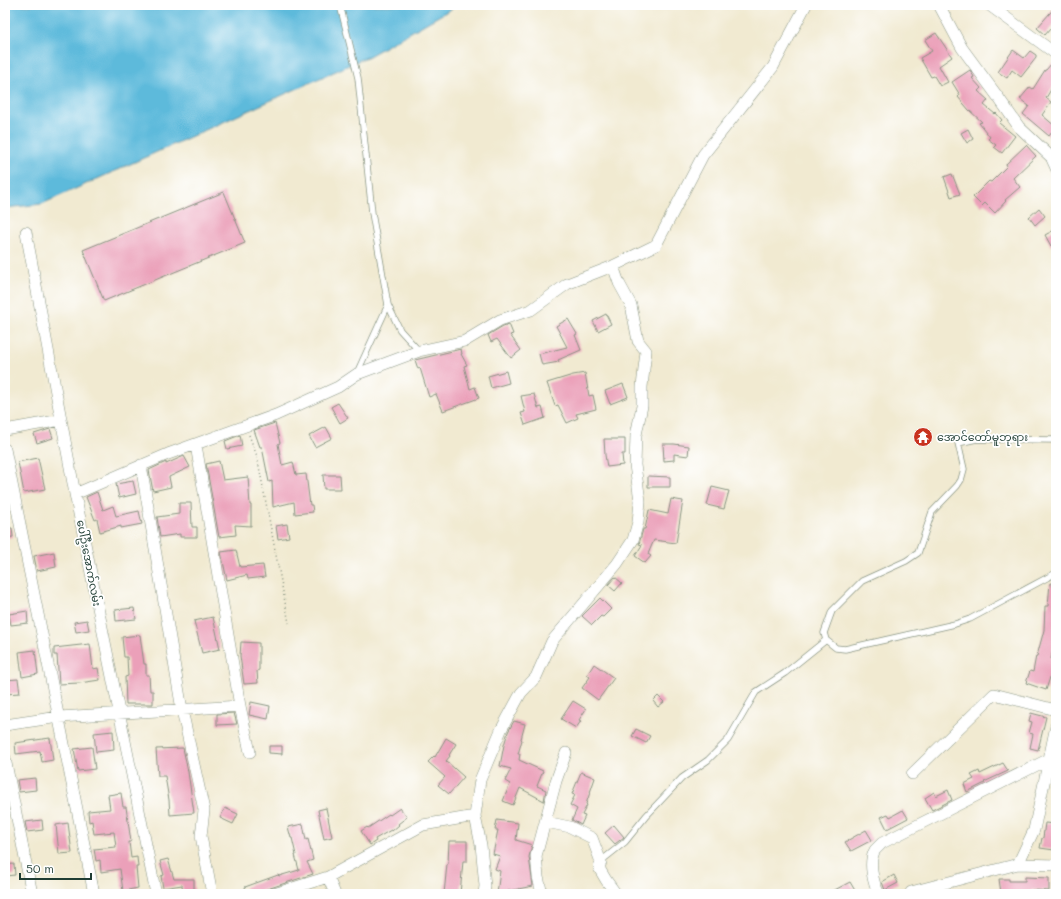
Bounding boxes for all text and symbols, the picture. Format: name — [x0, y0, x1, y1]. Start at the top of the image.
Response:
temple icon: အောင်တော်မူဘုရား — [912, 426, 934, 448]
place label: အောင်တော်မူဘုရား — [937, 429, 1028, 446]
street label: ပေါ်ဦးအောက်လမ်း — [72, 518, 105, 608]
scale bar — [20, 855, 91, 881]
text: 50 m — [26, 860, 54, 876]

